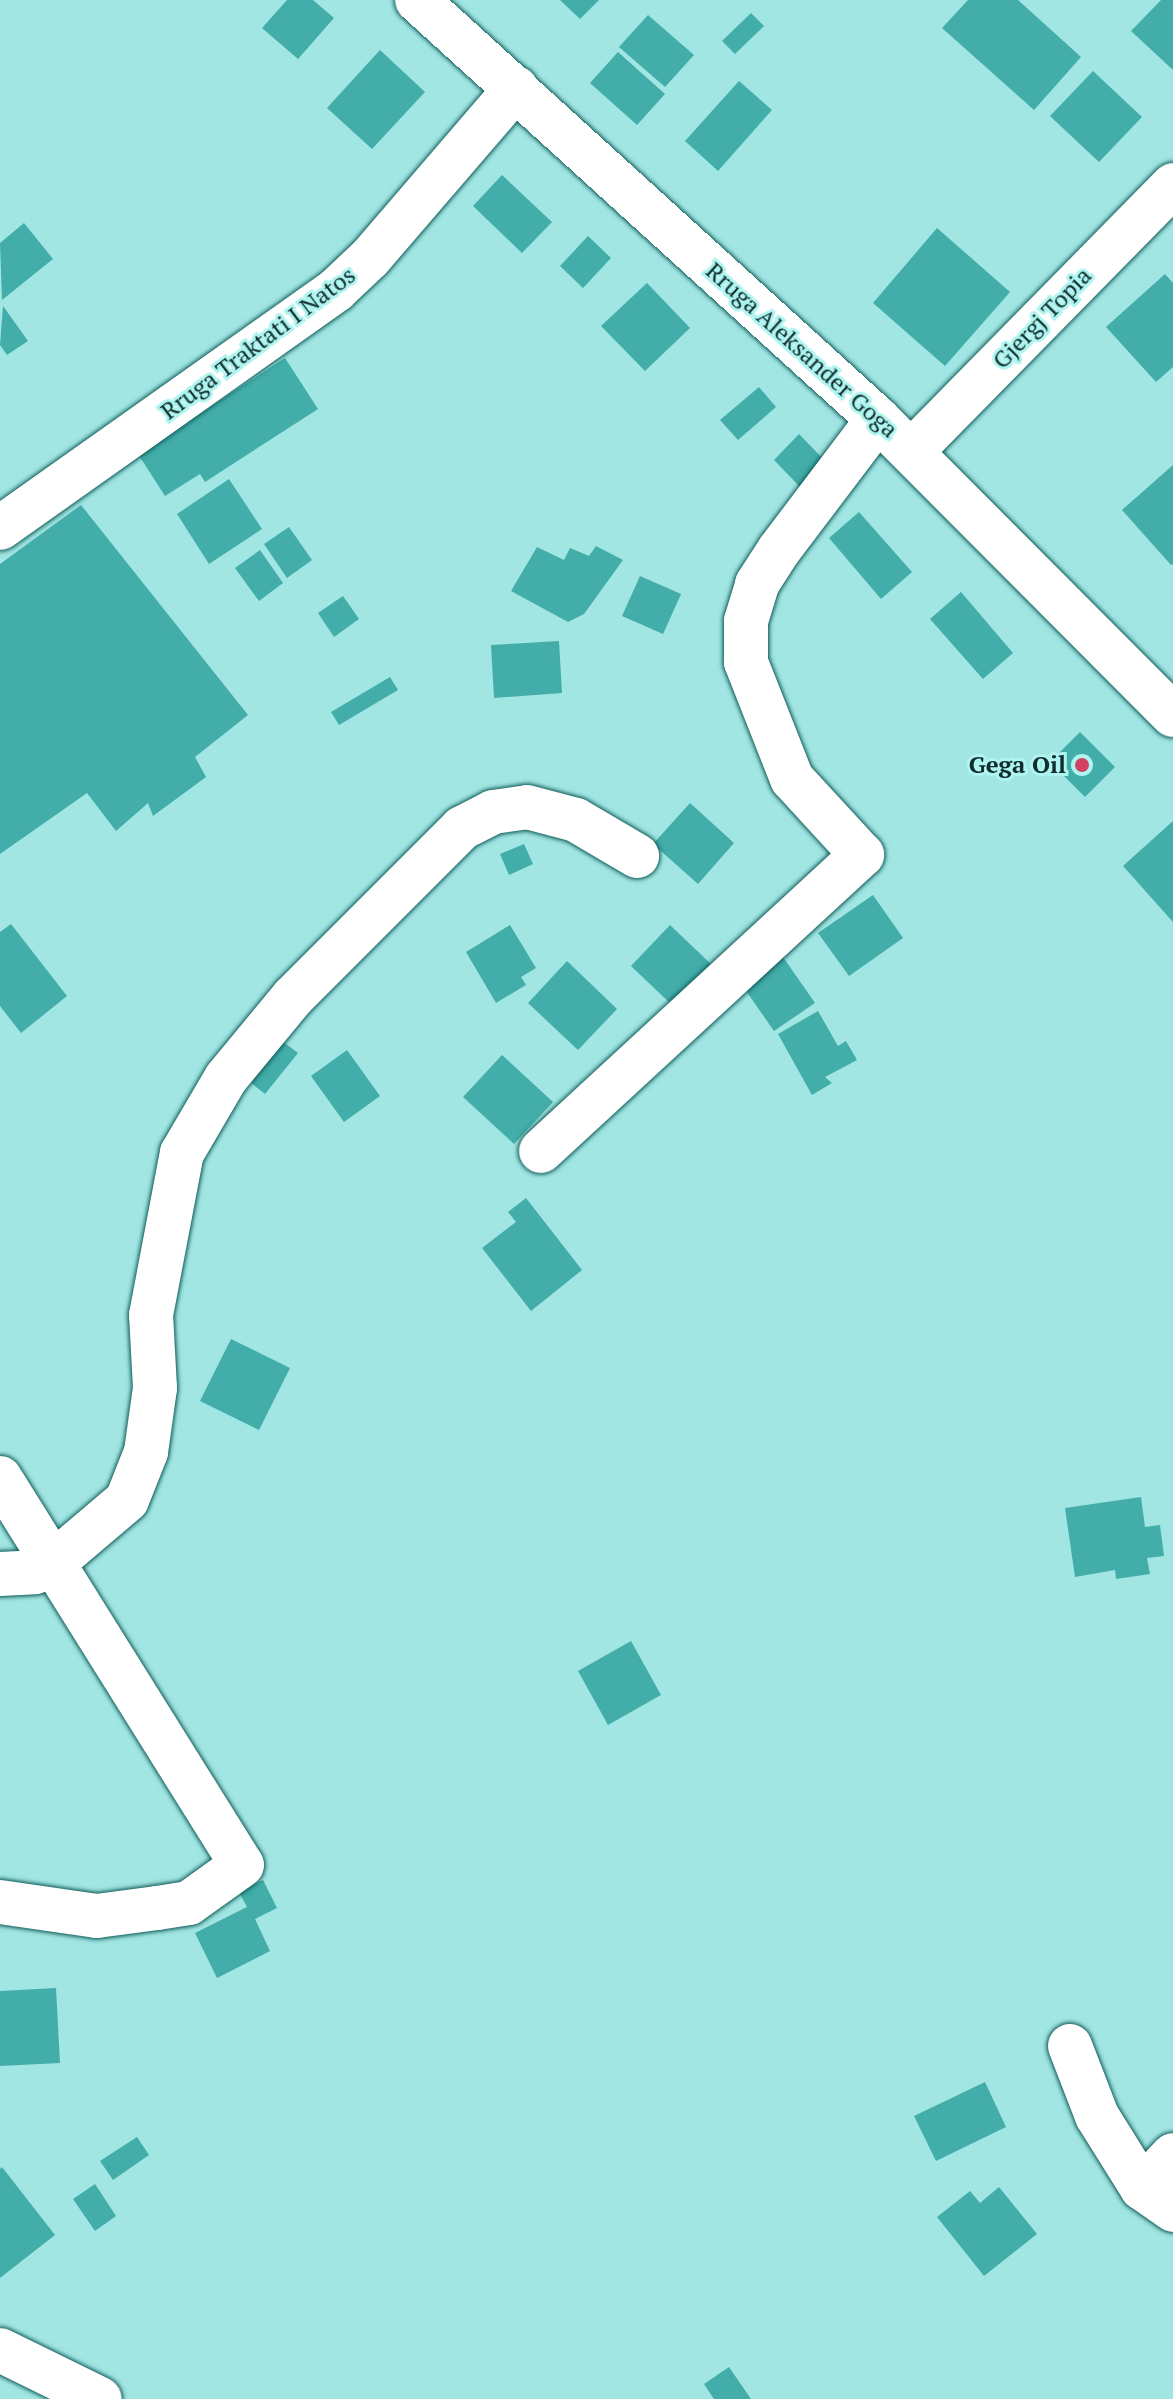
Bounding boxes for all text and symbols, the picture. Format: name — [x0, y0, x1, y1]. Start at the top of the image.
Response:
street label: Rruga Aleksander Goga — [700, 256, 904, 444]
street label: Rruga Traktati I Natos — [155, 260, 361, 426]
street label: Gjergj Topia — [987, 261, 1097, 375]
place label: Gega Oil — [969, 751, 1066, 779]
marker: Gega Oil — [1073, 756, 1091, 774]

